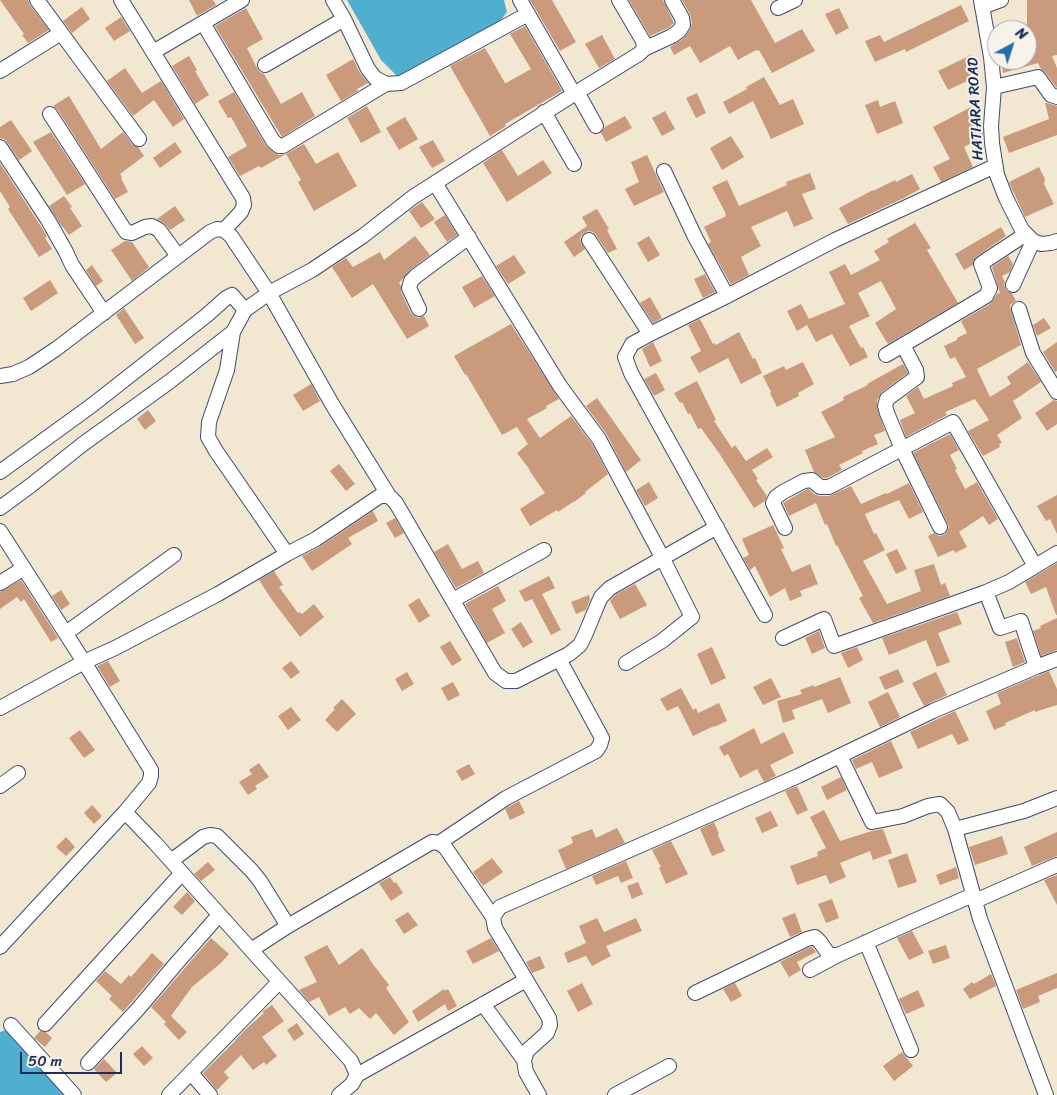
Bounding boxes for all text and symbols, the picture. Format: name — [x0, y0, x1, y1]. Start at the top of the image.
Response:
north arrow — [987, 20, 1037, 70]
text: N — [1010, 21, 1033, 47]
street label: HATIARA ROAD — [964, 57, 988, 161]
scale bar — [22, 1042, 125, 1074]
text: 50 m — [28, 1048, 62, 1074]

